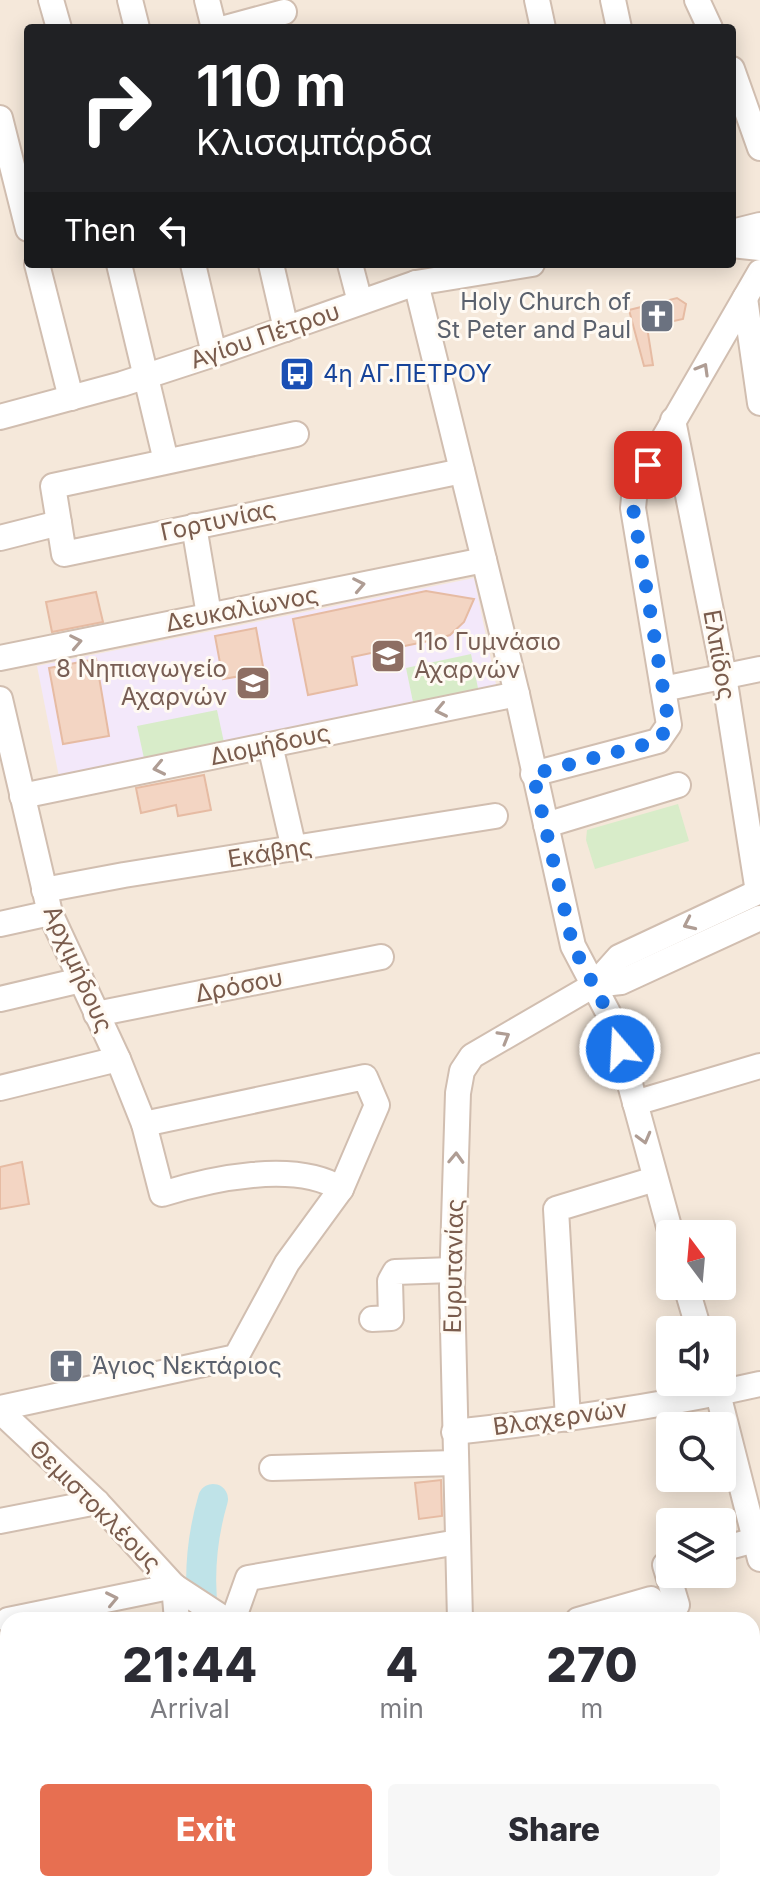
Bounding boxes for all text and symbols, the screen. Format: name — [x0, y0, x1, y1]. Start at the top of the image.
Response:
text: 110 m — [196, 52, 346, 120]
icon: right — [64, 56, 168, 160]
text: Κλισαμπάρδα — [196, 120, 432, 164]
icon: left — [152, 208, 196, 252]
text: Then — [64, 212, 136, 248]
place label: Holy Church of St Peter and Paul — [437, 287, 631, 344]
street label: Αγίου Πέτρου — [186, 296, 343, 375]
church icon: Holy Church of St Peter and Paul — [638, 297, 676, 335]
bus stop icon: 4η ΑΓ.ΠΕΤΡΟΥ — [278, 355, 316, 393]
place label: 4η ΑΓ.ΠΕΤΡΟΥ — [323, 359, 492, 388]
one-way arrow — [693, 363, 709, 378]
pin — [614, 431, 682, 499]
icon: arrive — [626, 443, 670, 487]
street label: Γορτυνίας — [158, 494, 278, 547]
one-way arrow — [351, 577, 365, 594]
street label: Δευκαλίωνος — [163, 579, 321, 638]
street label: Ελπίδος — [697, 607, 742, 702]
place label: 11ο Γυμνάσιο Αχαρνών — [414, 627, 561, 684]
one-way arrow — [69, 634, 83, 651]
school or university icon: 11ο Γυμνάσιο Αχαρνών — [369, 637, 407, 675]
place label: 8 Νηπιαγωγείο Αχαρνών — [56, 654, 227, 711]
school or university icon: 8 Νηπιαγωγείο Αχαρνών — [234, 664, 272, 702]
one-way arrow — [434, 701, 448, 718]
street label: Διομήδους — [207, 718, 333, 771]
one-way arrow — [152, 759, 165, 776]
street label: Εκάβης — [226, 832, 314, 873]
street label: Αρχιμήδους — [38, 901, 119, 1037]
one-way arrow — [683, 914, 698, 930]
street label: Δρόσου — [193, 963, 285, 1008]
position arrow — [578, 1007, 662, 1091]
one-way arrow — [495, 1031, 510, 1047]
one-way arrow — [635, 1131, 651, 1145]
one-way arrow — [447, 1151, 464, 1164]
street label: Ευρυτανίας — [438, 1198, 469, 1333]
north arrow — [656, 1220, 736, 1300]
map controls — [656, 1220, 736, 1588]
button: sound — [656, 1316, 736, 1396]
church icon: Άγιος Νεκτάριος — [47, 1347, 85, 1385]
place label: Άγιος Νεκτάριος — [92, 1351, 282, 1380]
street label: Βλαχερνών — [491, 1394, 629, 1441]
button: search — [656, 1412, 736, 1492]
street label: Θεμιστοκλέους — [23, 1434, 167, 1578]
button: layers — [656, 1508, 736, 1588]
one-way arrow — [105, 1591, 119, 1608]
text: 21:44 — [122, 1635, 257, 1694]
text: 4 — [385, 1635, 418, 1694]
text: 270 — [546, 1635, 638, 1694]
text: Arrival — [150, 1693, 230, 1724]
text: min — [380, 1693, 424, 1724]
text: m — [581, 1693, 603, 1724]
button: Exit — [40, 1784, 372, 1876]
button: Share — [388, 1784, 720, 1876]

